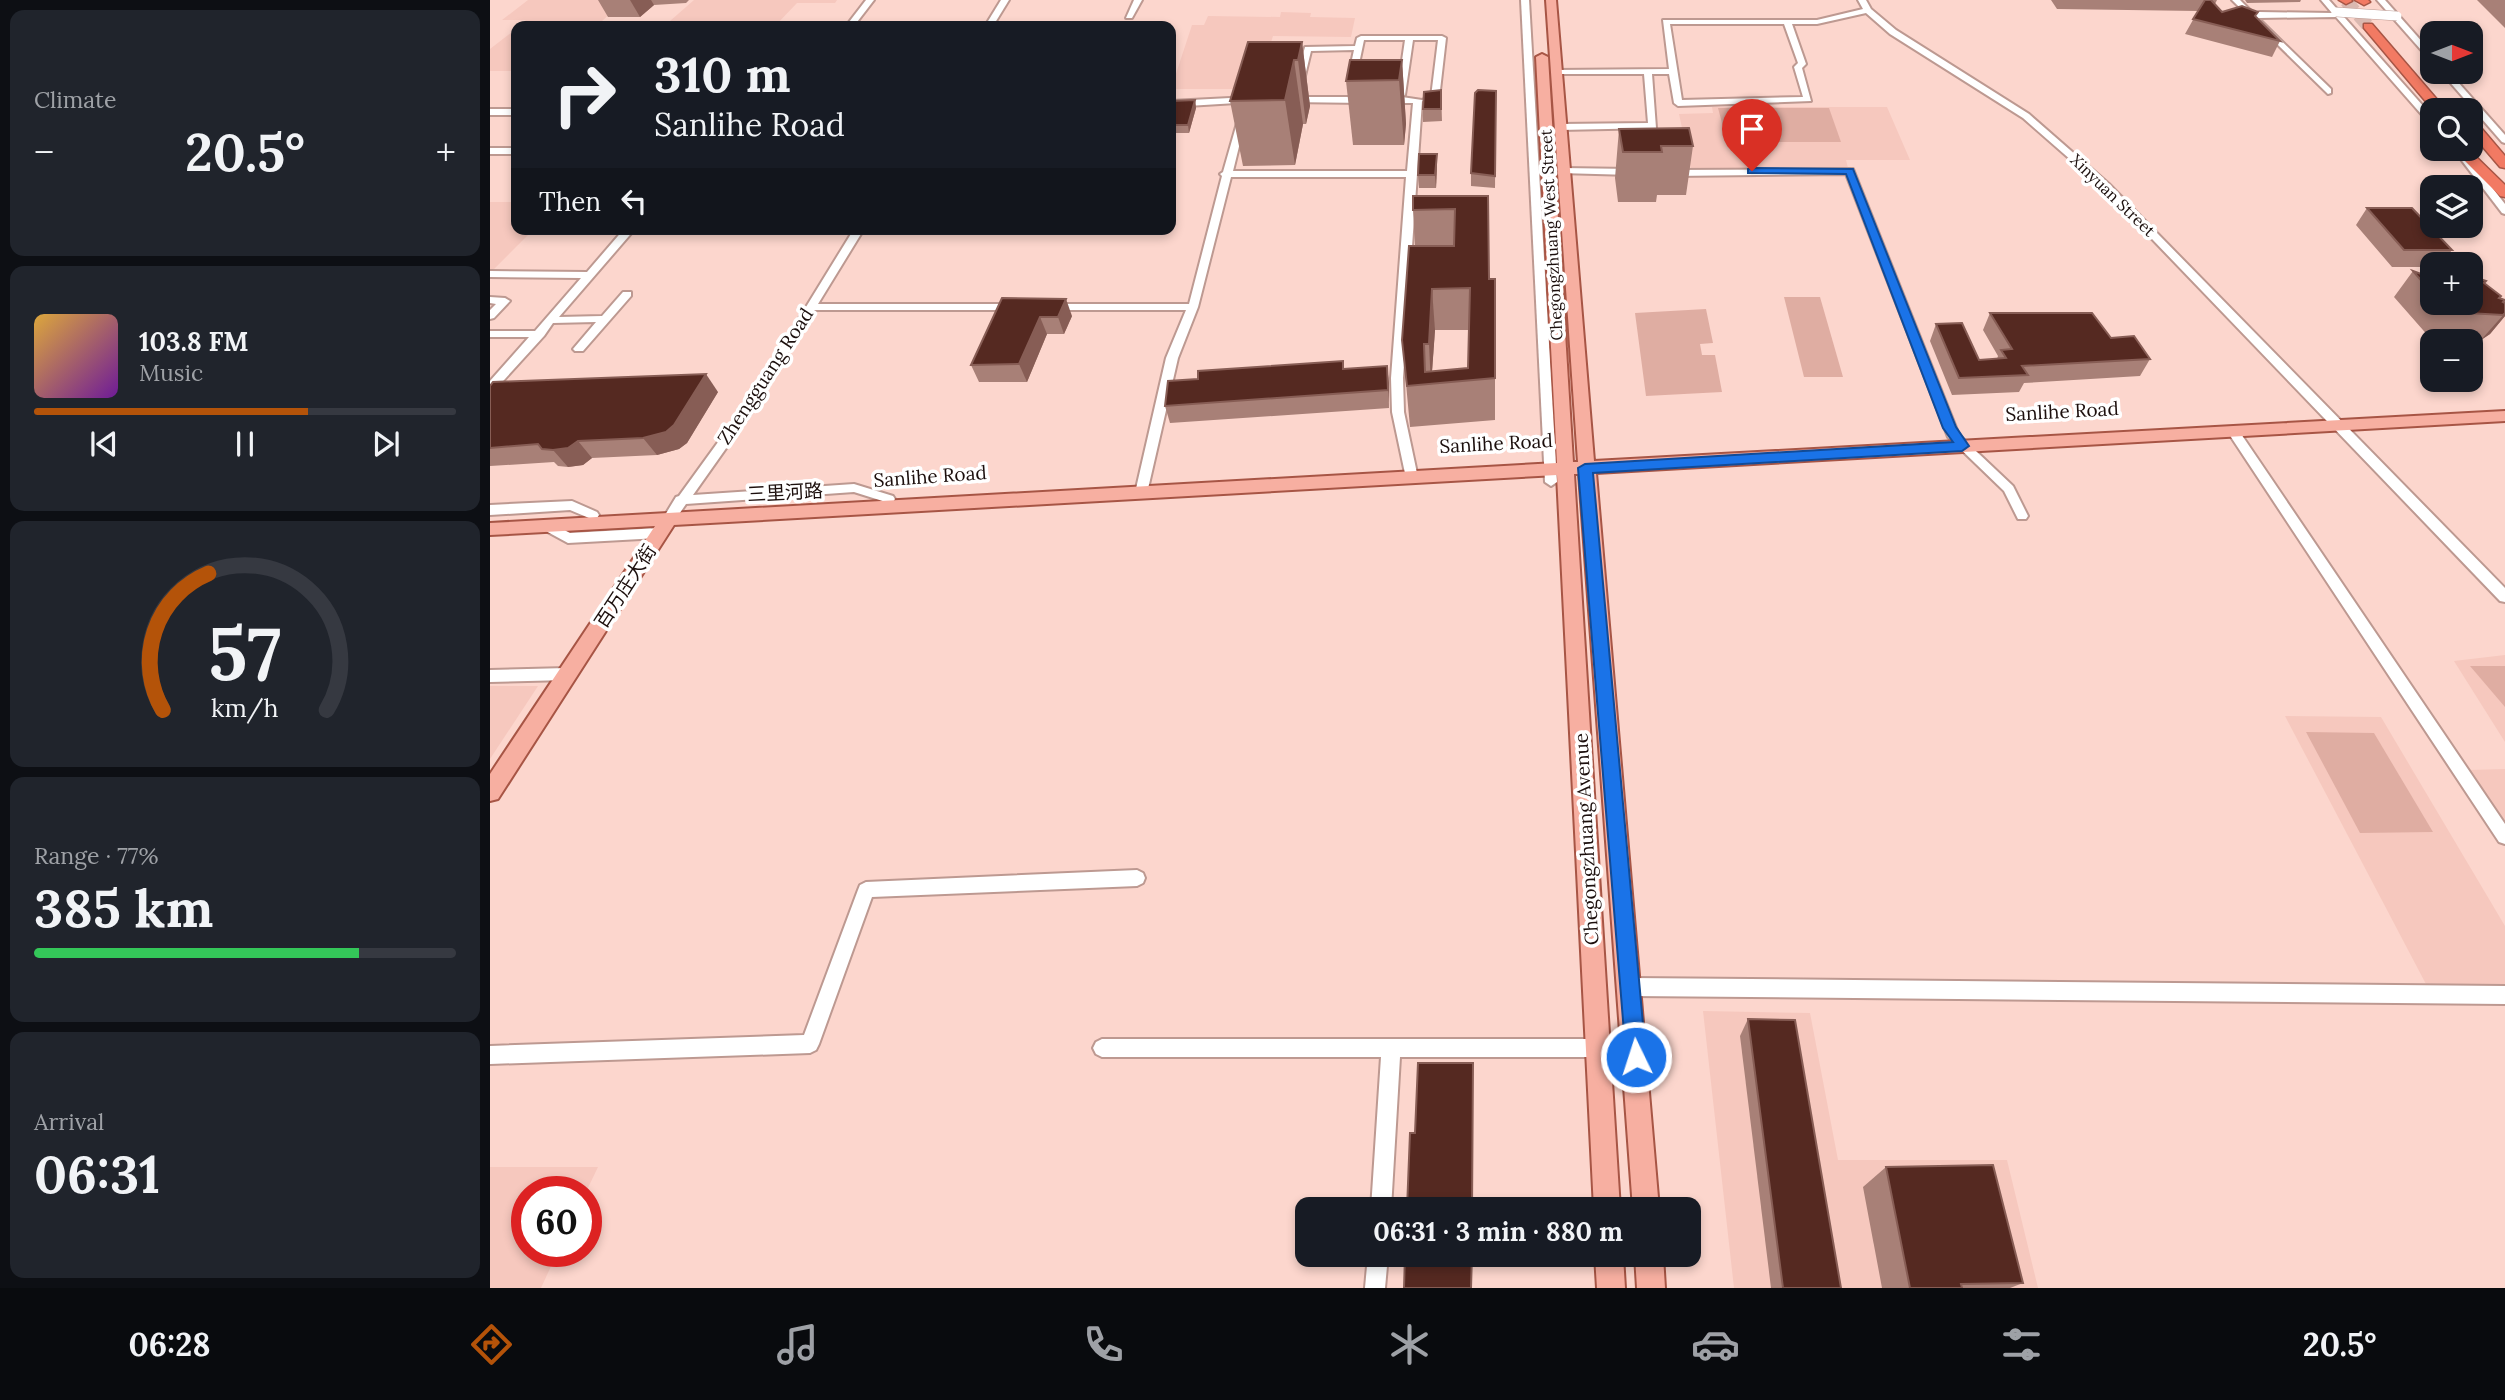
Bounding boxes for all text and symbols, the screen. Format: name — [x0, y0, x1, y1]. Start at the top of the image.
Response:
north arrow — [2420, 21, 2483, 84]
map controls — [2420, 21, 2483, 392]
text: 310 m — [654, 43, 790, 105]
icon: right — [539, 49, 630, 140]
text: Climate — [34, 85, 116, 114]
button: search — [2420, 98, 2483, 161]
pin — [1722, 99, 1782, 171]
text: Sanlihe Road — [654, 104, 845, 145]
icon: arrive — [1733, 110, 1771, 148]
text: 20.5° — [185, 119, 305, 185]
text: − — [34, 128, 54, 176]
text: + — [436, 128, 456, 176]
street label: Chegongzhuang West Street — [1535, 128, 1567, 341]
street label: Xinyuan Street — [2066, 150, 2160, 241]
button: layers — [2420, 175, 2483, 238]
icon: left — [615, 182, 653, 220]
text: Then — [539, 185, 601, 218]
button: + — [2420, 252, 2483, 315]
street label: Zhengguang Road — [712, 303, 818, 449]
text: 103.8 FM — [139, 325, 249, 358]
button: − — [2420, 329, 2483, 392]
text: Music — [139, 358, 203, 387]
street label: Sanlihe Road — [2005, 396, 2119, 426]
icon: previous — [85, 425, 123, 463]
icon: pause — [226, 425, 264, 463]
icon: next — [367, 425, 405, 463]
street label: Sanlihe Road — [1439, 428, 1553, 458]
street label: Sanlihe Road — [873, 460, 987, 492]
street label: 三里河路 — [746, 478, 824, 506]
street label: 百万庄大街 — [589, 540, 661, 632]
text: 57 — [208, 607, 282, 700]
text: km/h — [211, 692, 279, 724]
street label: Chegongzhuang Avenue — [1568, 732, 1604, 946]
text: Range · 77% — [34, 841, 158, 870]
text: 385 km — [34, 875, 213, 941]
position arrow — [1599, 1020, 1673, 1094]
text: Arrival — [34, 1107, 104, 1136]
text: 06:31 — [34, 1141, 160, 1207]
speed limit sign: 60 — [511, 1176, 602, 1267]
text: 06:31 · 3 min · 880 m — [1373, 1215, 1623, 1248]
icon: directions — [467, 1320, 516, 1369]
icon: music — [773, 1320, 822, 1369]
icon: phone — [1079, 1320, 1128, 1369]
icon: climate — [1385, 1320, 1434, 1369]
icon: car — [1691, 1320, 1740, 1369]
icon: filters — [1997, 1320, 2046, 1369]
text: 06:28 — [128, 1324, 211, 1365]
text: 20.5° — [2303, 1324, 2377, 1365]

